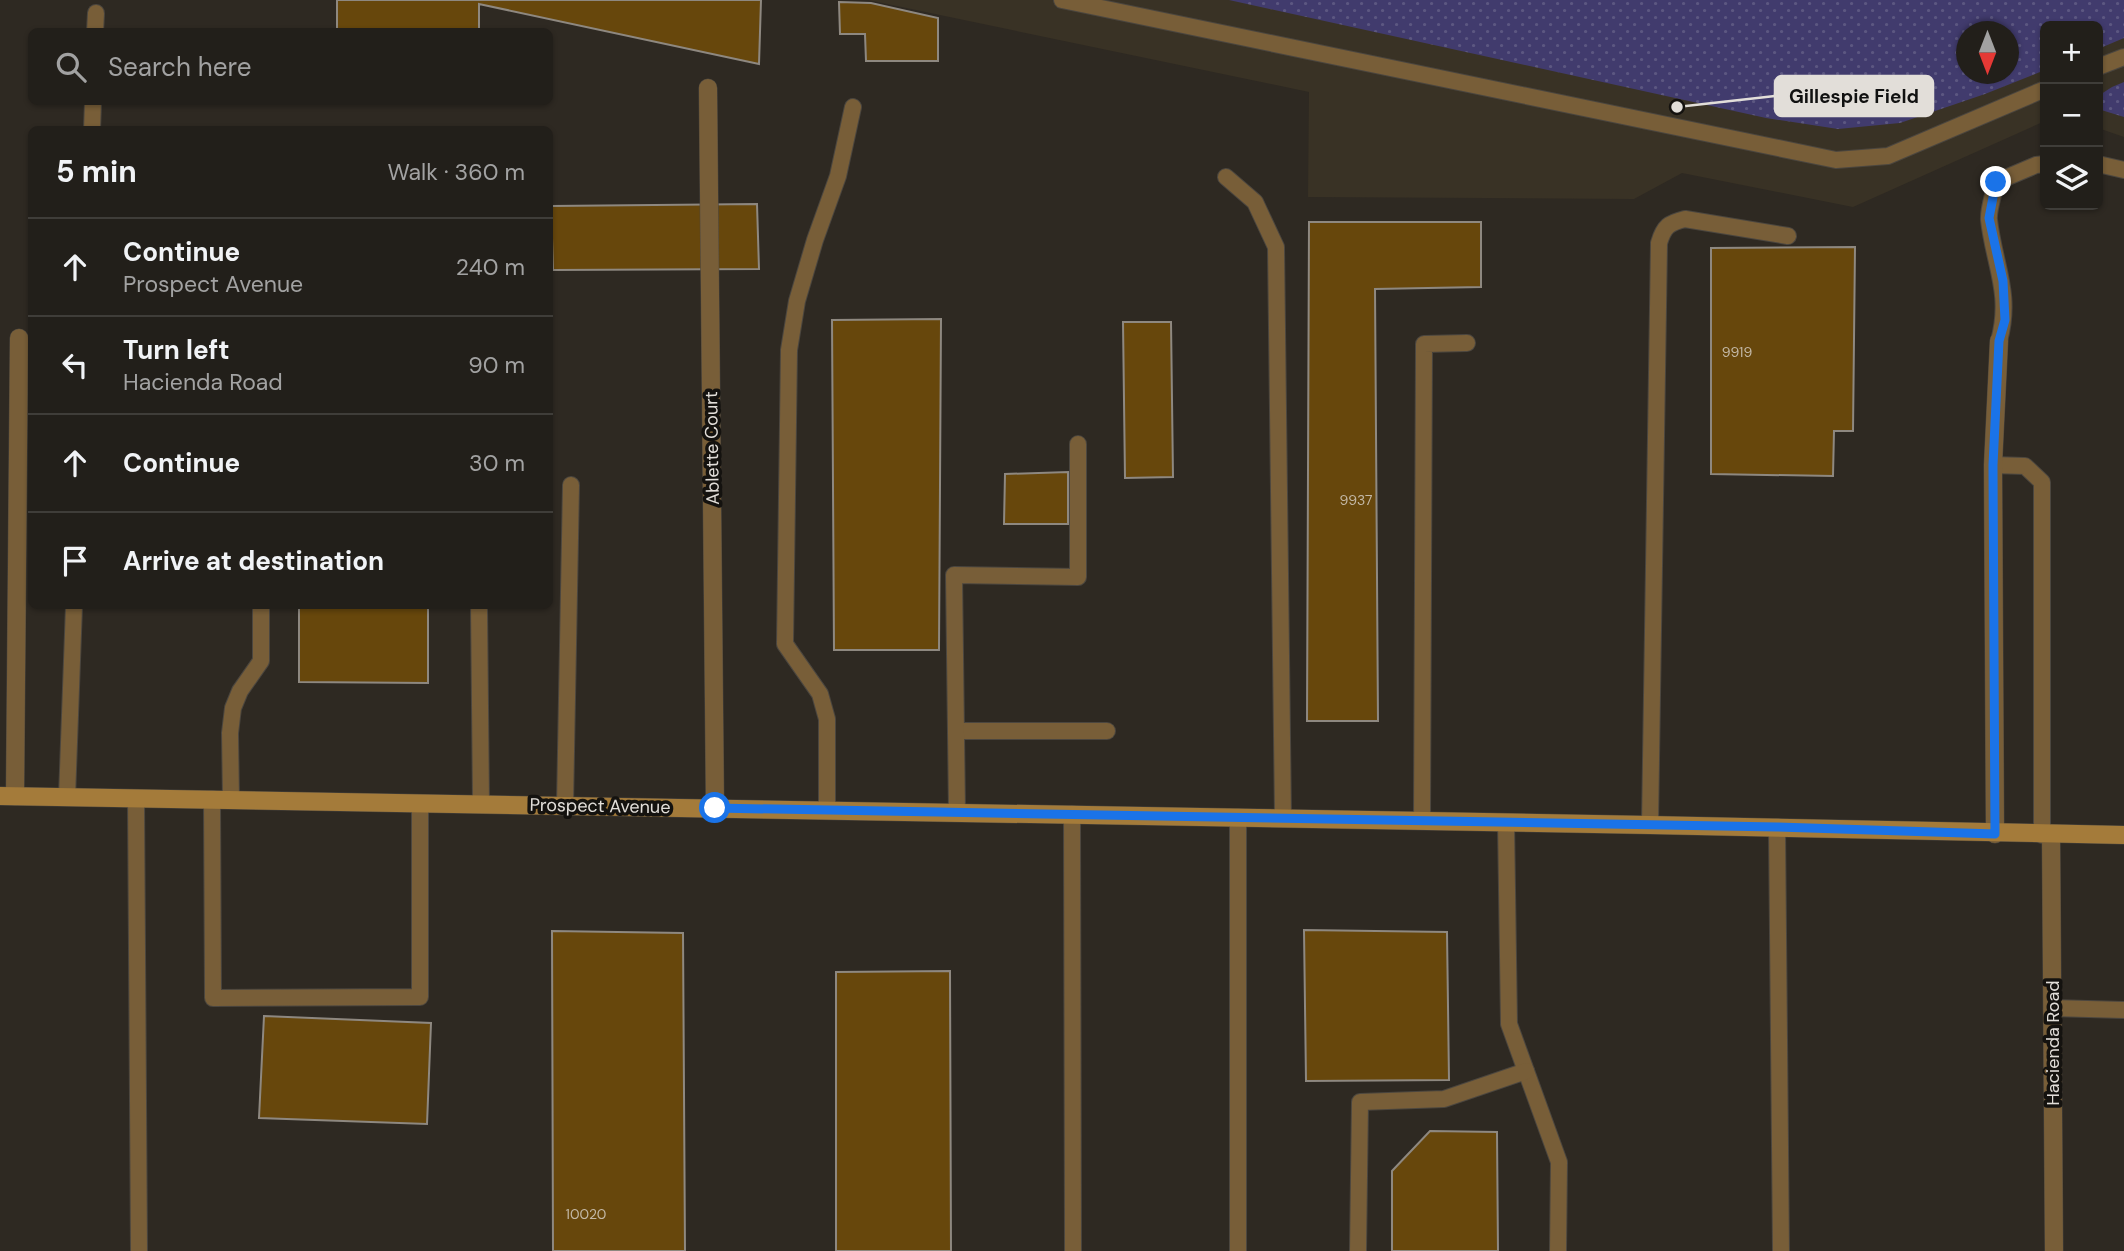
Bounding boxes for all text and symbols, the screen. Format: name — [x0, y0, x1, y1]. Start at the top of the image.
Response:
north arrow — [1956, 21, 2019, 84]
map controls — [2040, 21, 2103, 210]
button: + — [2040, 21, 2103, 84]
search box — [28, 28, 553, 105]
icon: search — [52, 48, 90, 86]
text: Search here — [108, 50, 251, 84]
callout: Gillespie Field — [1775, 76, 1933, 116]
text: Gillespie Field — [1789, 84, 1919, 109]
button: − — [2040, 84, 2103, 147]
button: layers — [2040, 147, 2103, 210]
text: 5 min — [56, 152, 137, 191]
text: Walk · 360 m — [387, 157, 525, 187]
route end — [1980, 166, 2011, 197]
text: Continue — [123, 235, 240, 269]
icon: ahead — [56, 248, 94, 286]
text: 240 m — [456, 252, 525, 282]
text: Prospect Avenue — [123, 269, 303, 299]
text: Turn left — [123, 333, 230, 367]
house number: 9919 — [1722, 343, 1752, 361]
icon: left — [56, 346, 94, 384]
text: 90 m — [468, 350, 525, 380]
text: Hacienda Road — [123, 367, 283, 397]
street label: Ablette Court — [699, 391, 725, 505]
icon: ahead — [56, 444, 94, 482]
text: Continue — [123, 446, 240, 480]
text: 30 m — [469, 448, 525, 478]
house number: 9937 — [1340, 491, 1372, 509]
icon: arrive — [56, 542, 94, 580]
text: Arrive at destination — [123, 544, 384, 578]
route start — [699, 792, 730, 823]
street label: Prospect Avenue — [529, 793, 671, 819]
street label: Hacienda Road — [2041, 981, 2065, 1106]
house number: 10020 — [566, 1205, 606, 1223]

